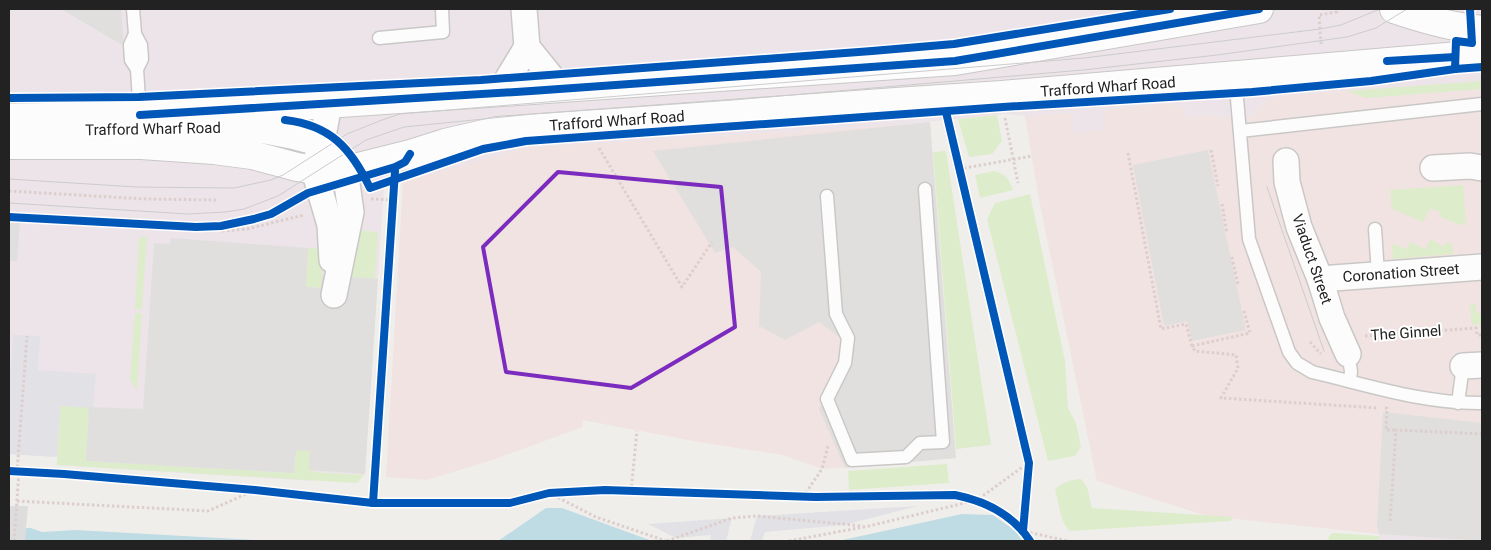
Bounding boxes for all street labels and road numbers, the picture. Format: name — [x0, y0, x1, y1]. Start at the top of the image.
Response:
street label: Trafford Wharf Road — [1040, 73, 1176, 101]
street label: Trafford Wharf Road — [549, 107, 685, 135]
street label: Trafford Wharf Road — [85, 119, 221, 139]
street label: Viaduct Street — [1288, 212, 1336, 307]
street label: Coronation Street — [1342, 260, 1460, 286]
street label: The Ginnel — [1370, 322, 1442, 344]

